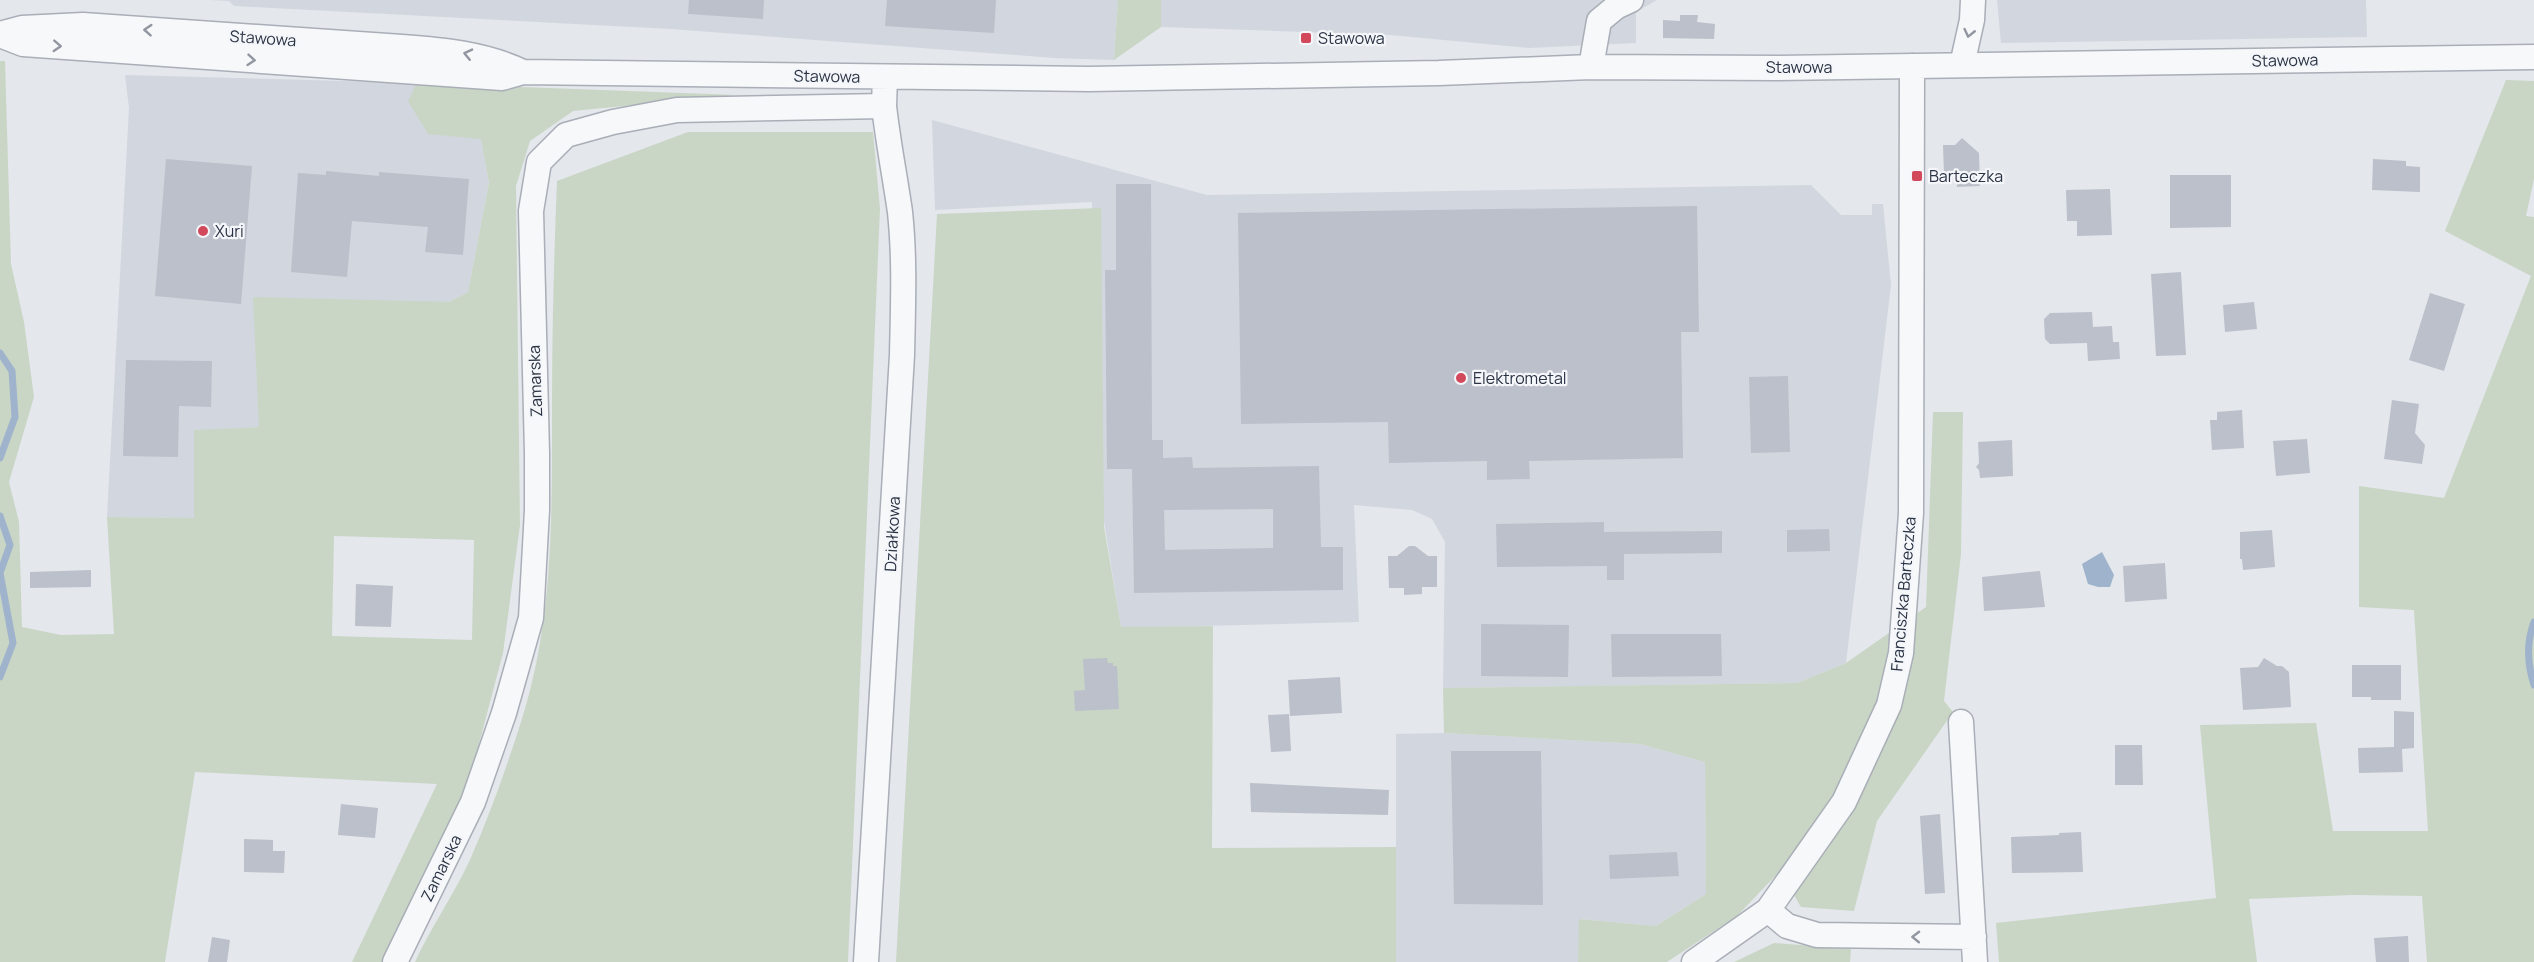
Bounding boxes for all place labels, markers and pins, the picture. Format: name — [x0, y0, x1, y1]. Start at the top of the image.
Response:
place label: Stawowa — [1318, 27, 1385, 49]
marker: Stawowa — [1299, 31, 1313, 45]
place label: Barteczka — [1929, 165, 2003, 187]
marker: Barteczka — [1910, 169, 1924, 183]
place label: Xuri — [215, 220, 244, 242]
marker: Xuri — [196, 224, 210, 238]
place label: Elektrometal — [1473, 367, 1567, 389]
marker: Elektrometal — [1454, 371, 1468, 385]

